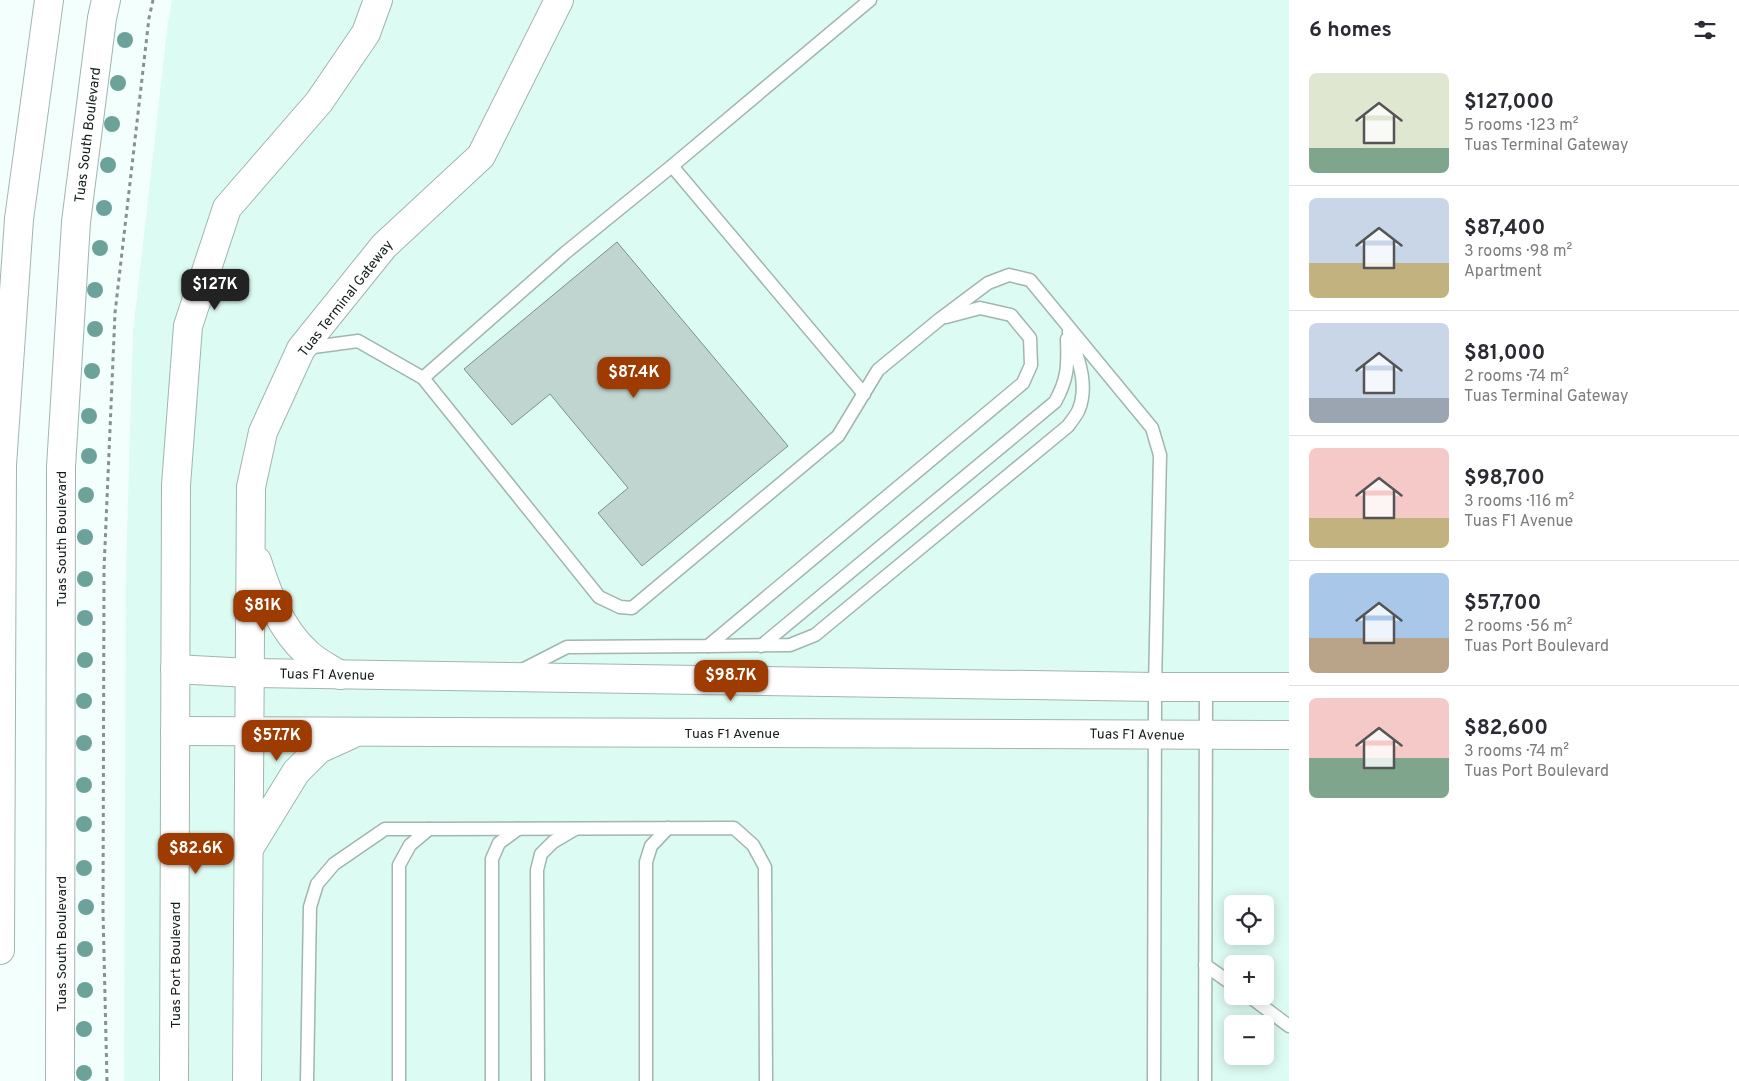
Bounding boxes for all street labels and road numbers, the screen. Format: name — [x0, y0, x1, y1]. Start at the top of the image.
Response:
street label: Tuas South Boulevard — [72, 67, 105, 204]
street label: Tuas Terminal Gateway — [295, 237, 397, 361]
street label: Tuas South Boulevard — [54, 471, 71, 607]
street label: Tuas F1 Avenue — [279, 666, 375, 685]
street label: Tuas F1 Avenue — [684, 726, 780, 743]
street label: Tuas F1 Avenue — [1089, 726, 1185, 745]
street label: Tuas South Boulevard — [54, 876, 71, 1012]
street label: Tuas Port Boulevard — [168, 902, 185, 1028]

